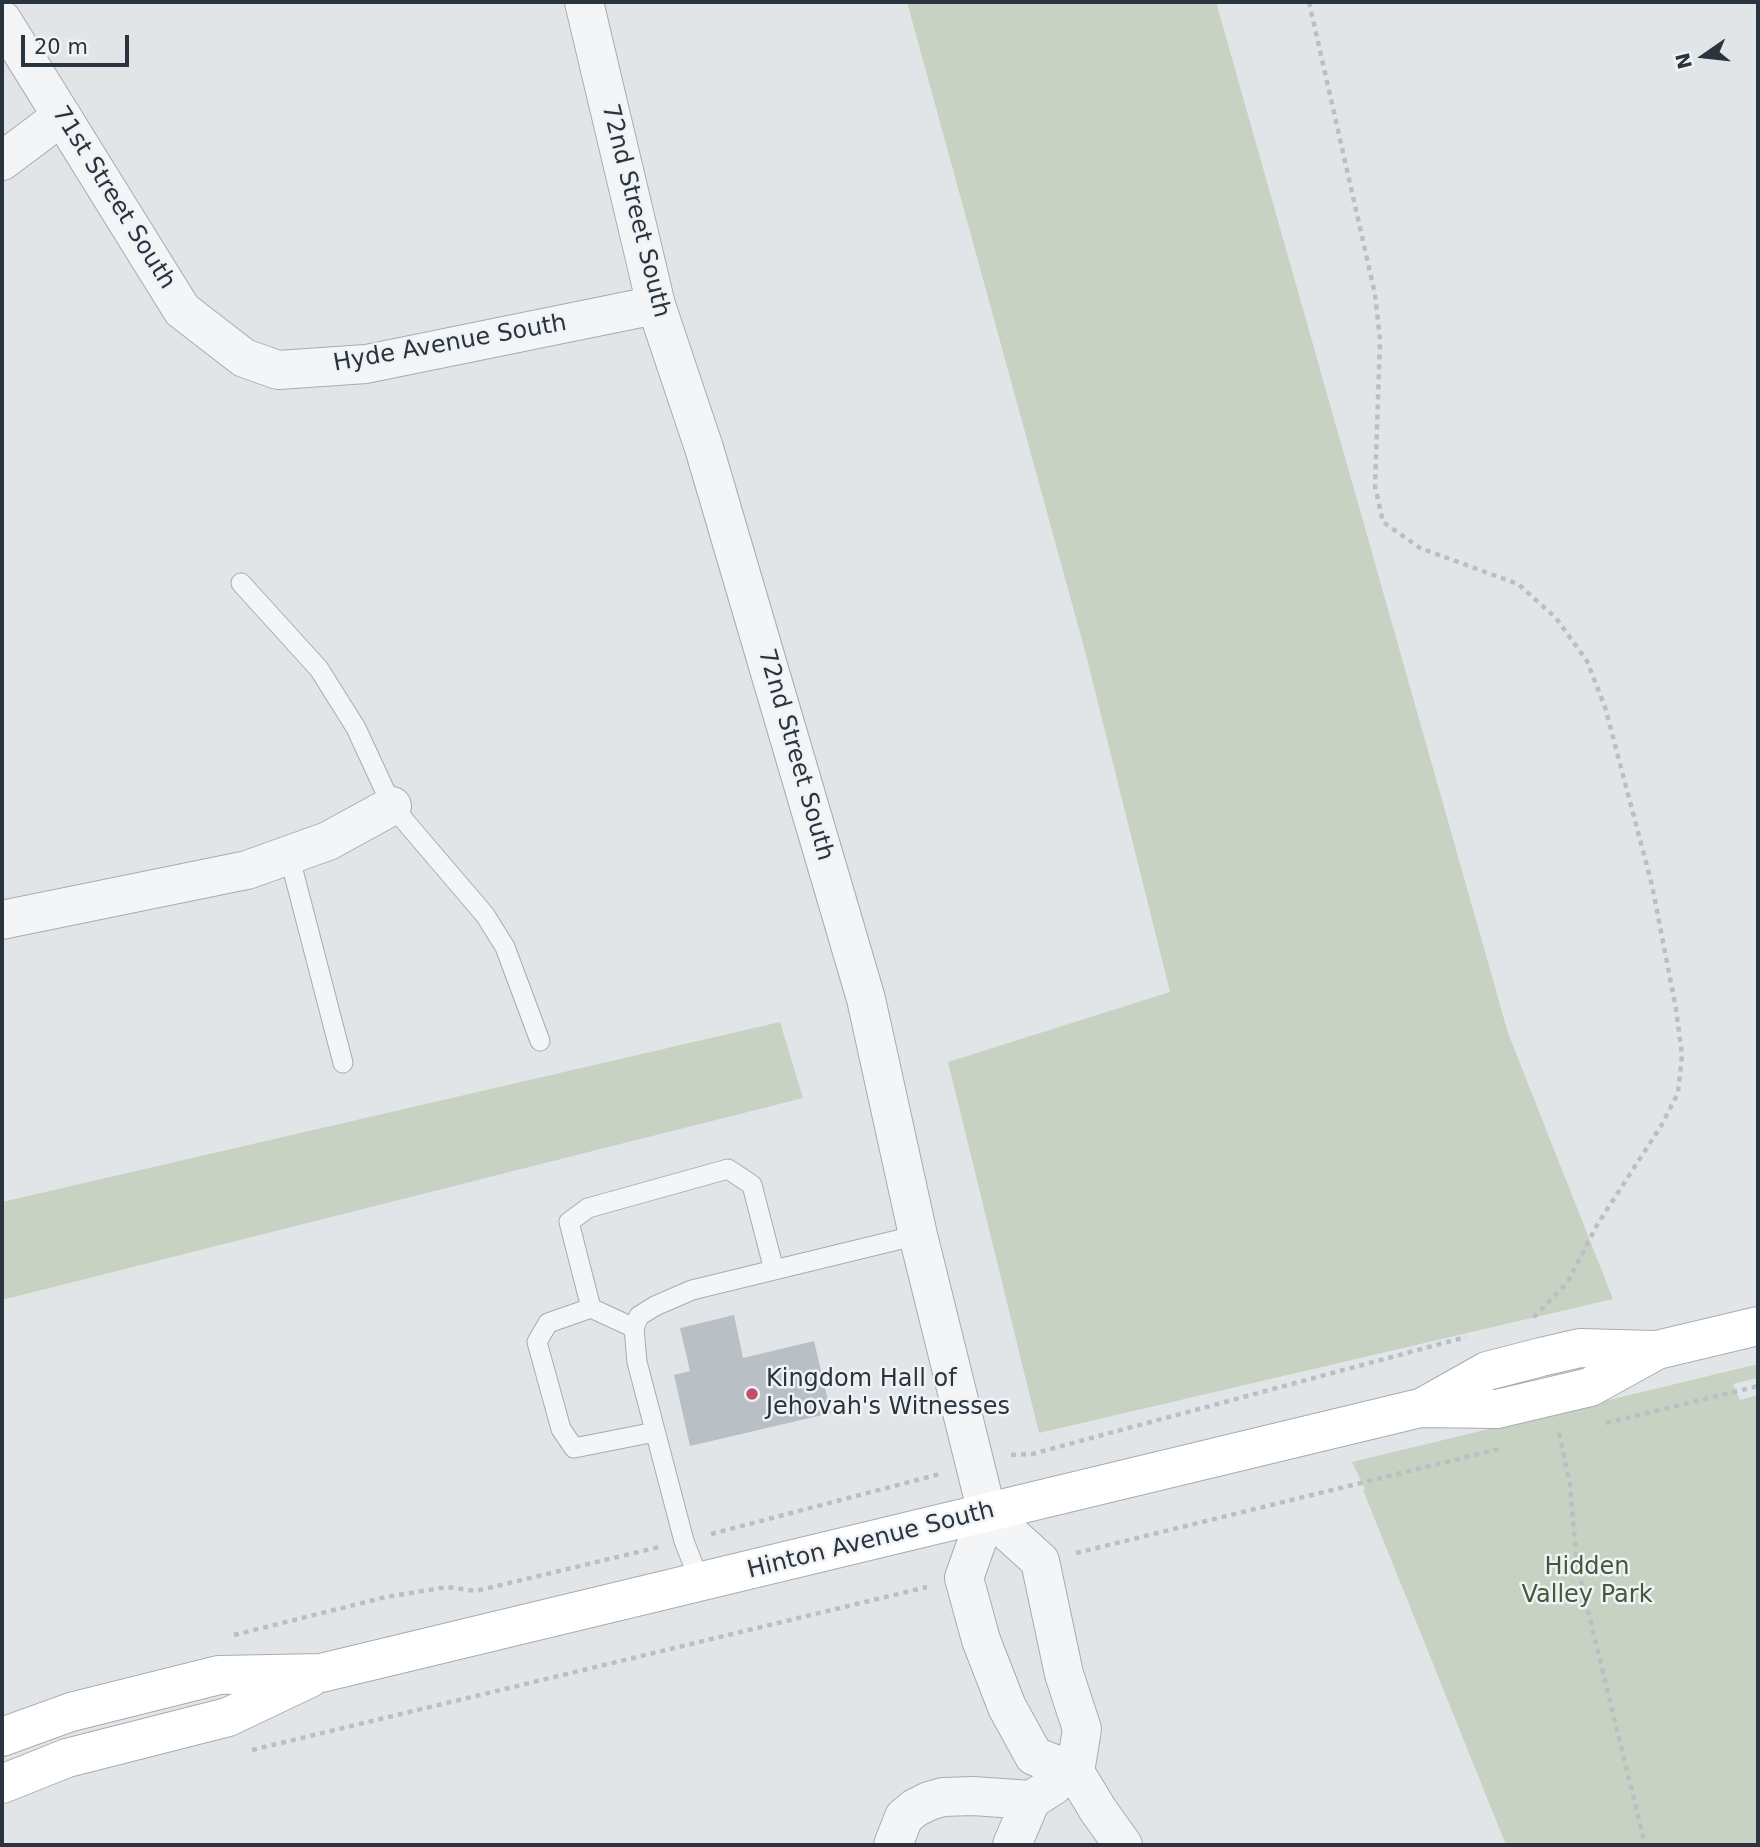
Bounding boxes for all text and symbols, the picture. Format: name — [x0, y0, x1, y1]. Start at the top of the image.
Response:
scale bar — [24, 21, 133, 65]
north arrow — [1669, 21, 1739, 91]
text: 20 m — [34, 35, 88, 59]
text: N — [1671, 51, 1696, 71]
street label: 71st Street South — [45, 101, 181, 295]
street label: 72nd Street South — [595, 101, 675, 321]
street label: Hyde Avenue South — [331, 309, 569, 379]
street label: 72nd Street South — [751, 646, 839, 864]
place label: Kingdom Hall of Jehovah's Witnesses — [766, 1366, 1010, 1422]
marker: Kingdom Hall of Jehovah's Witnesses — [744, 1386, 760, 1402]
street label: Hinton Avenue South — [745, 1496, 997, 1586]
park label: Hidden Valley Park — [1521, 1554, 1653, 1610]

